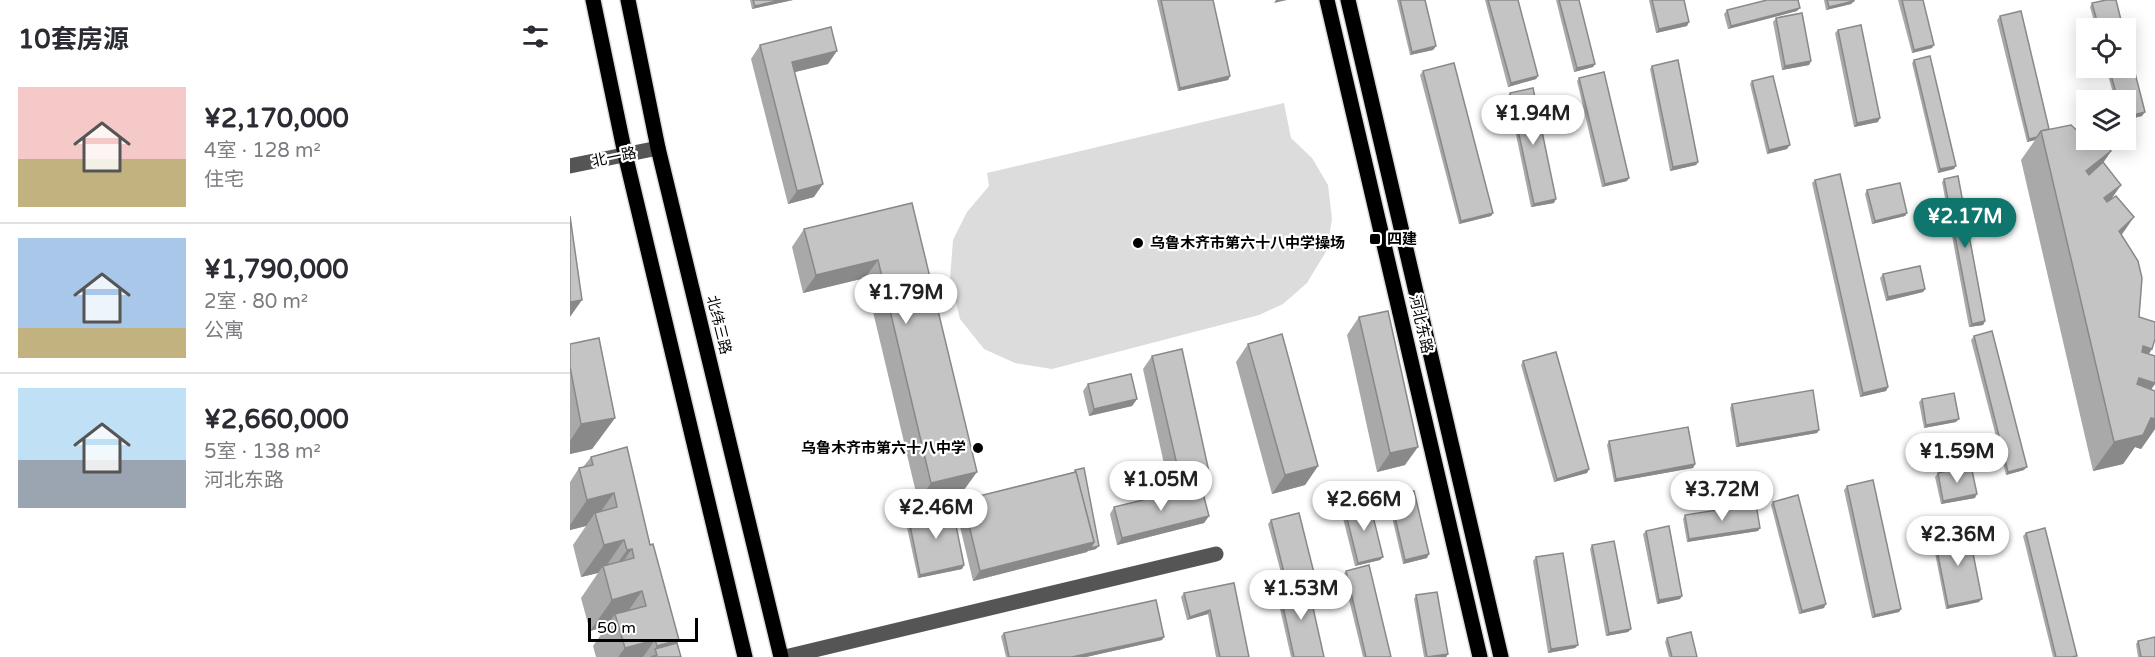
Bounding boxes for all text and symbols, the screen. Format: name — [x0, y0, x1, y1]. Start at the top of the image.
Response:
map controls — [2076, 18, 2136, 150]
button: locate — [2076, 18, 2136, 78]
icon: filters — [519, 20, 552, 53]
text: 10套房源 — [18, 24, 129, 55]
button: layers — [2076, 90, 2136, 150]
pin: ¥1.94M — [1484, 95, 1582, 146]
text: ¥1.94M — [1495, 102, 1571, 126]
text: ¥2,170,000 — [204, 103, 349, 134]
icon: home — [66, 111, 138, 183]
text: 4室 · 128 m² — [204, 139, 321, 163]
street label: 北一路 — [590, 144, 638, 170]
text: 住宅 — [204, 168, 244, 192]
pin: ¥2.17M — [1916, 198, 2014, 249]
text: ¥2.17M — [1927, 205, 2003, 229]
place label: 四建 — [1387, 230, 1417, 248]
marker: 四建 — [1368, 232, 1382, 246]
place label: 乌鲁木齐市第六十八中学操场 — [1150, 234, 1345, 252]
marker: 乌鲁木齐市第六十八中学操场 — [1131, 236, 1145, 250]
text: ¥1,790,000 — [204, 254, 349, 285]
icon: home — [66, 262, 138, 334]
pin: ¥1.79M — [857, 274, 955, 325]
text: ¥1.79M — [868, 281, 944, 305]
text: 2室 · 80 m² — [204, 290, 308, 314]
street label: 河北东路 — [1405, 293, 1437, 355]
street label: 北纬三路 — [703, 294, 735, 356]
text: 公寓 — [204, 319, 244, 343]
text: ¥2,660,000 — [204, 404, 349, 435]
icon: home — [66, 412, 138, 484]
pin: ¥1.59M — [1908, 433, 2006, 484]
place label: 乌鲁木齐市第六十八中学 — [801, 439, 966, 457]
text: 5室 · 138 m² — [204, 440, 321, 464]
text: ¥1.59M — [1919, 440, 1995, 464]
marker: 乌鲁木齐市第六十八中学 — [971, 441, 985, 455]
pin: ¥1.05M — [1112, 461, 1210, 512]
text: ¥1.05M — [1123, 468, 1199, 492]
text: 河北东路 — [204, 469, 284, 493]
pin: ¥3.72M — [1673, 471, 1771, 522]
text: ¥3.72M — [1684, 478, 1760, 502]
pin: ¥2.66M — [1315, 481, 1413, 532]
text: ¥2.66M — [1326, 488, 1402, 512]
pin: ¥2.46M — [887, 489, 985, 540]
text: ¥2.46M — [899, 496, 973, 520]
pin: ¥2.36M — [1909, 516, 2007, 567]
text: ¥2.36M — [1920, 523, 1996, 547]
pin: ¥1.53M — [1252, 570, 1350, 621]
text: ¥1.53M — [1263, 577, 1339, 601]
scale bar — [588, 615, 698, 642]
text: 50 m — [597, 618, 636, 638]

